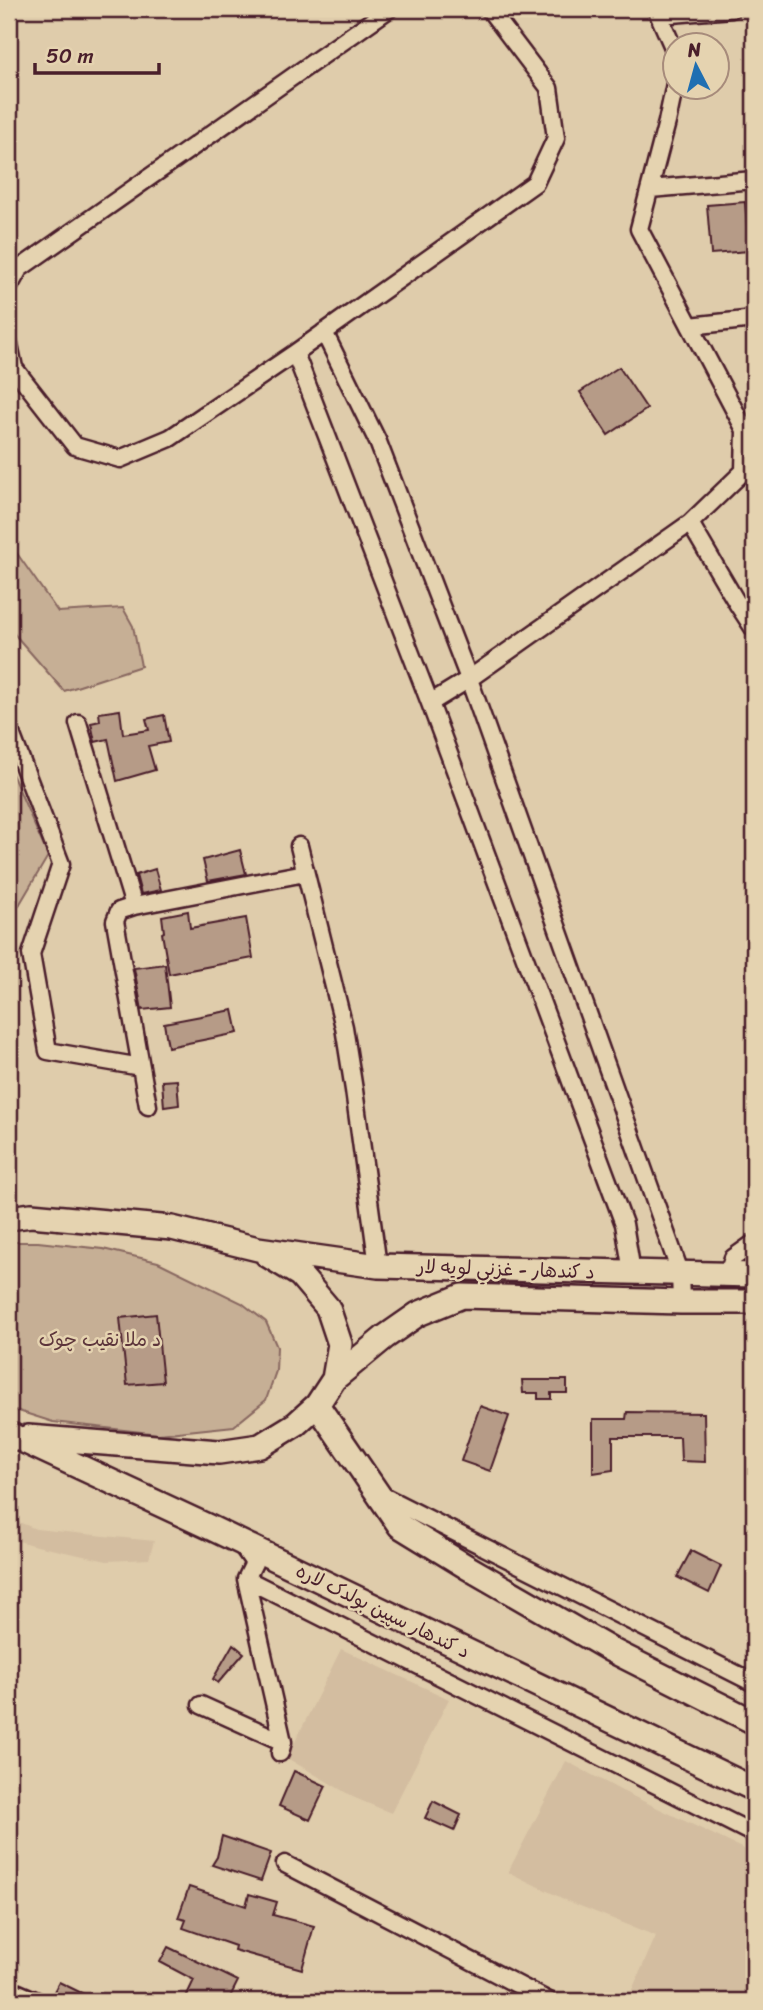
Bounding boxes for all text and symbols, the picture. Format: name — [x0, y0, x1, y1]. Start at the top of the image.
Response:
scale bar — [35, 32, 159, 76]
north arrow — [662, 32, 732, 102]
text: N — [685, 32, 703, 67]
text: 50 m — [46, 37, 94, 75]
street label: د کندهار - غزني لويه لار — [415, 1249, 595, 1289]
park label: د ملا نقيب چوک — [39, 1323, 161, 1356]
street label: د کندهار سپین بولدک لاره — [290, 1554, 476, 1668]

